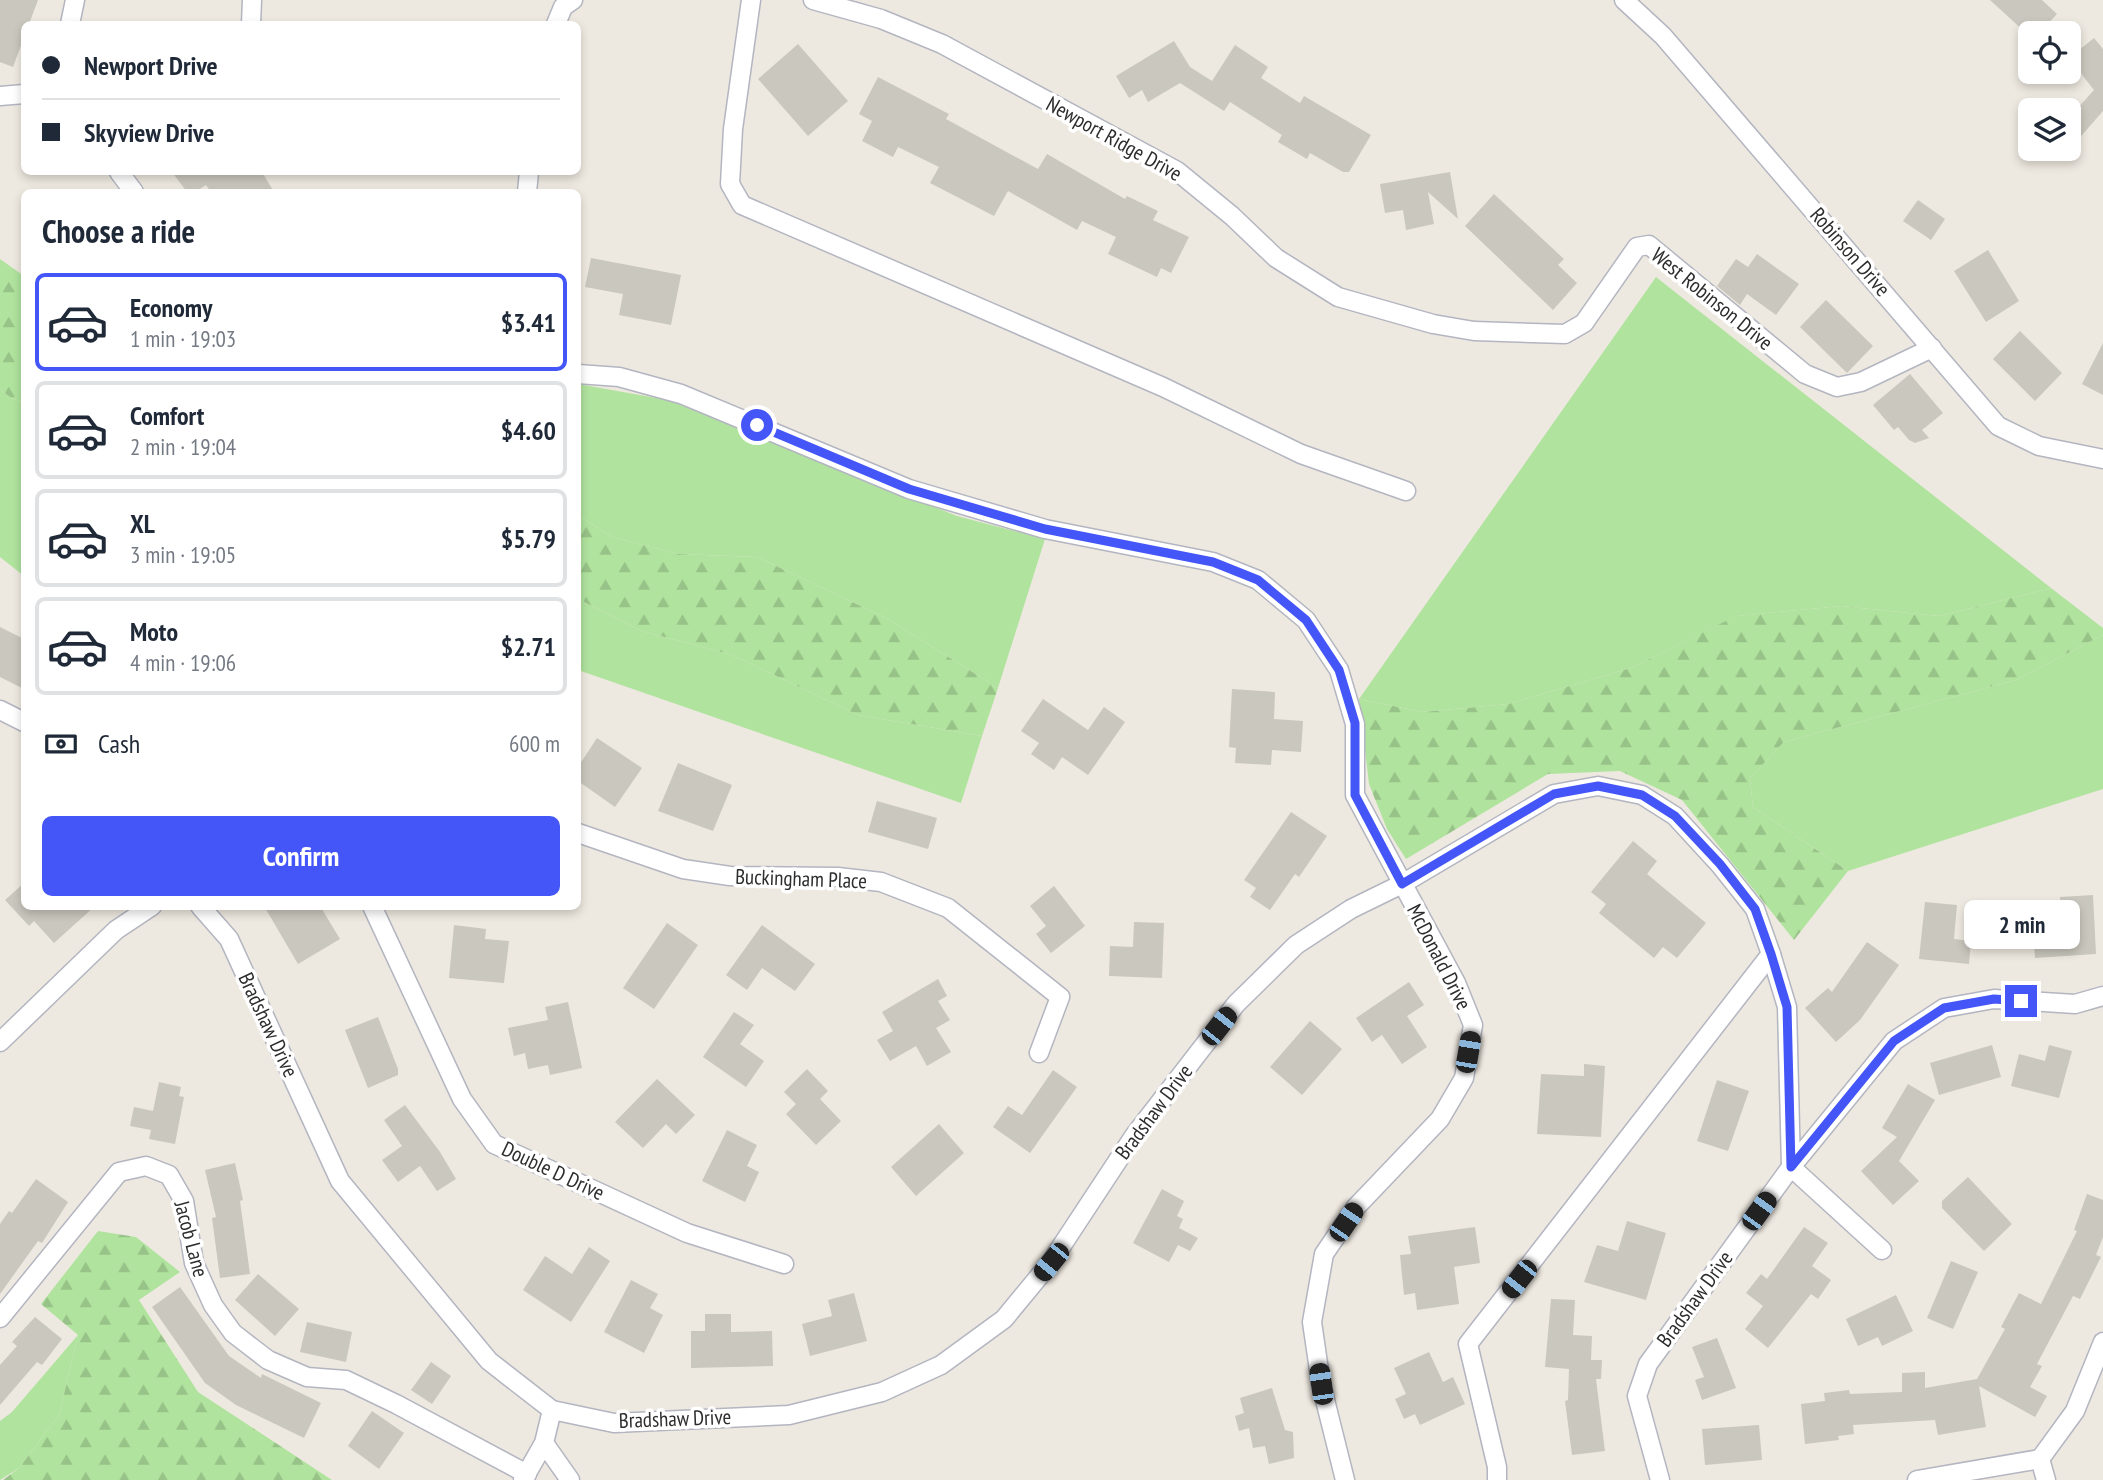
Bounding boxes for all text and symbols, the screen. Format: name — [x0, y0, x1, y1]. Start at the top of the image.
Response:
map controls — [2018, 21, 2081, 161]
button: locate — [2018, 21, 2081, 84]
text: Newport Drive — [84, 49, 218, 82]
street label: Newport Ridge Drive — [1042, 90, 1187, 187]
button: layers — [2018, 98, 2081, 161]
text: Skyview Drive — [84, 116, 214, 149]
street label: Robinson Drive — [1804, 202, 1896, 302]
text: Choose a ride — [42, 210, 195, 252]
street label: West Robinson Drive — [1646, 241, 1779, 356]
icon: car — [46, 291, 109, 354]
text: Economy — [130, 291, 212, 324]
text: $3.41 — [501, 306, 556, 339]
text: 1 min · 19:03 — [130, 324, 236, 353]
icon: car — [46, 399, 109, 462]
text: Comfort — [130, 399, 204, 432]
route start — [741, 409, 773, 441]
text: $4.60 — [501, 414, 556, 447]
text: 2 min · 19:04 — [130, 432, 236, 461]
icon: car — [46, 507, 109, 570]
text: XL — [130, 507, 155, 540]
text: $5.79 — [501, 522, 556, 555]
text: 3 min · 19:05 — [130, 540, 236, 569]
icon: car — [46, 615, 109, 678]
text: Moto — [130, 615, 178, 648]
text: $2.71 — [501, 630, 556, 663]
text: 4 min · 19:06 — [130, 648, 236, 677]
icon: cash — [42, 725, 80, 763]
text: Cash — [98, 727, 140, 760]
text: 600 m — [509, 729, 560, 758]
button: Confirm — [42, 816, 560, 896]
street label: Buckingham Place — [735, 863, 867, 894]
street label: McDonald Drive — [1401, 899, 1478, 1014]
callout: 2 min — [1963, 900, 2079, 948]
text: 2 min — [1999, 910, 2045, 939]
street label: Bradshaw Drive — [232, 968, 304, 1081]
route end — [2005, 985, 2037, 1017]
car — [1198, 1003, 1241, 1049]
car — [1455, 1029, 1482, 1075]
street label: Bradshaw Drive — [1109, 1059, 1198, 1165]
street label: Double D Drive — [498, 1135, 609, 1206]
car — [1739, 1188, 1780, 1234]
street label: Jacob Lane — [168, 1197, 215, 1280]
car — [1326, 1199, 1367, 1245]
car — [1030, 1239, 1073, 1285]
street label: Bradshaw Drive — [1651, 1245, 1739, 1352]
car — [1498, 1256, 1541, 1302]
car — [1308, 1362, 1335, 1406]
street label: Bradshaw Drive — [618, 1403, 732, 1434]

